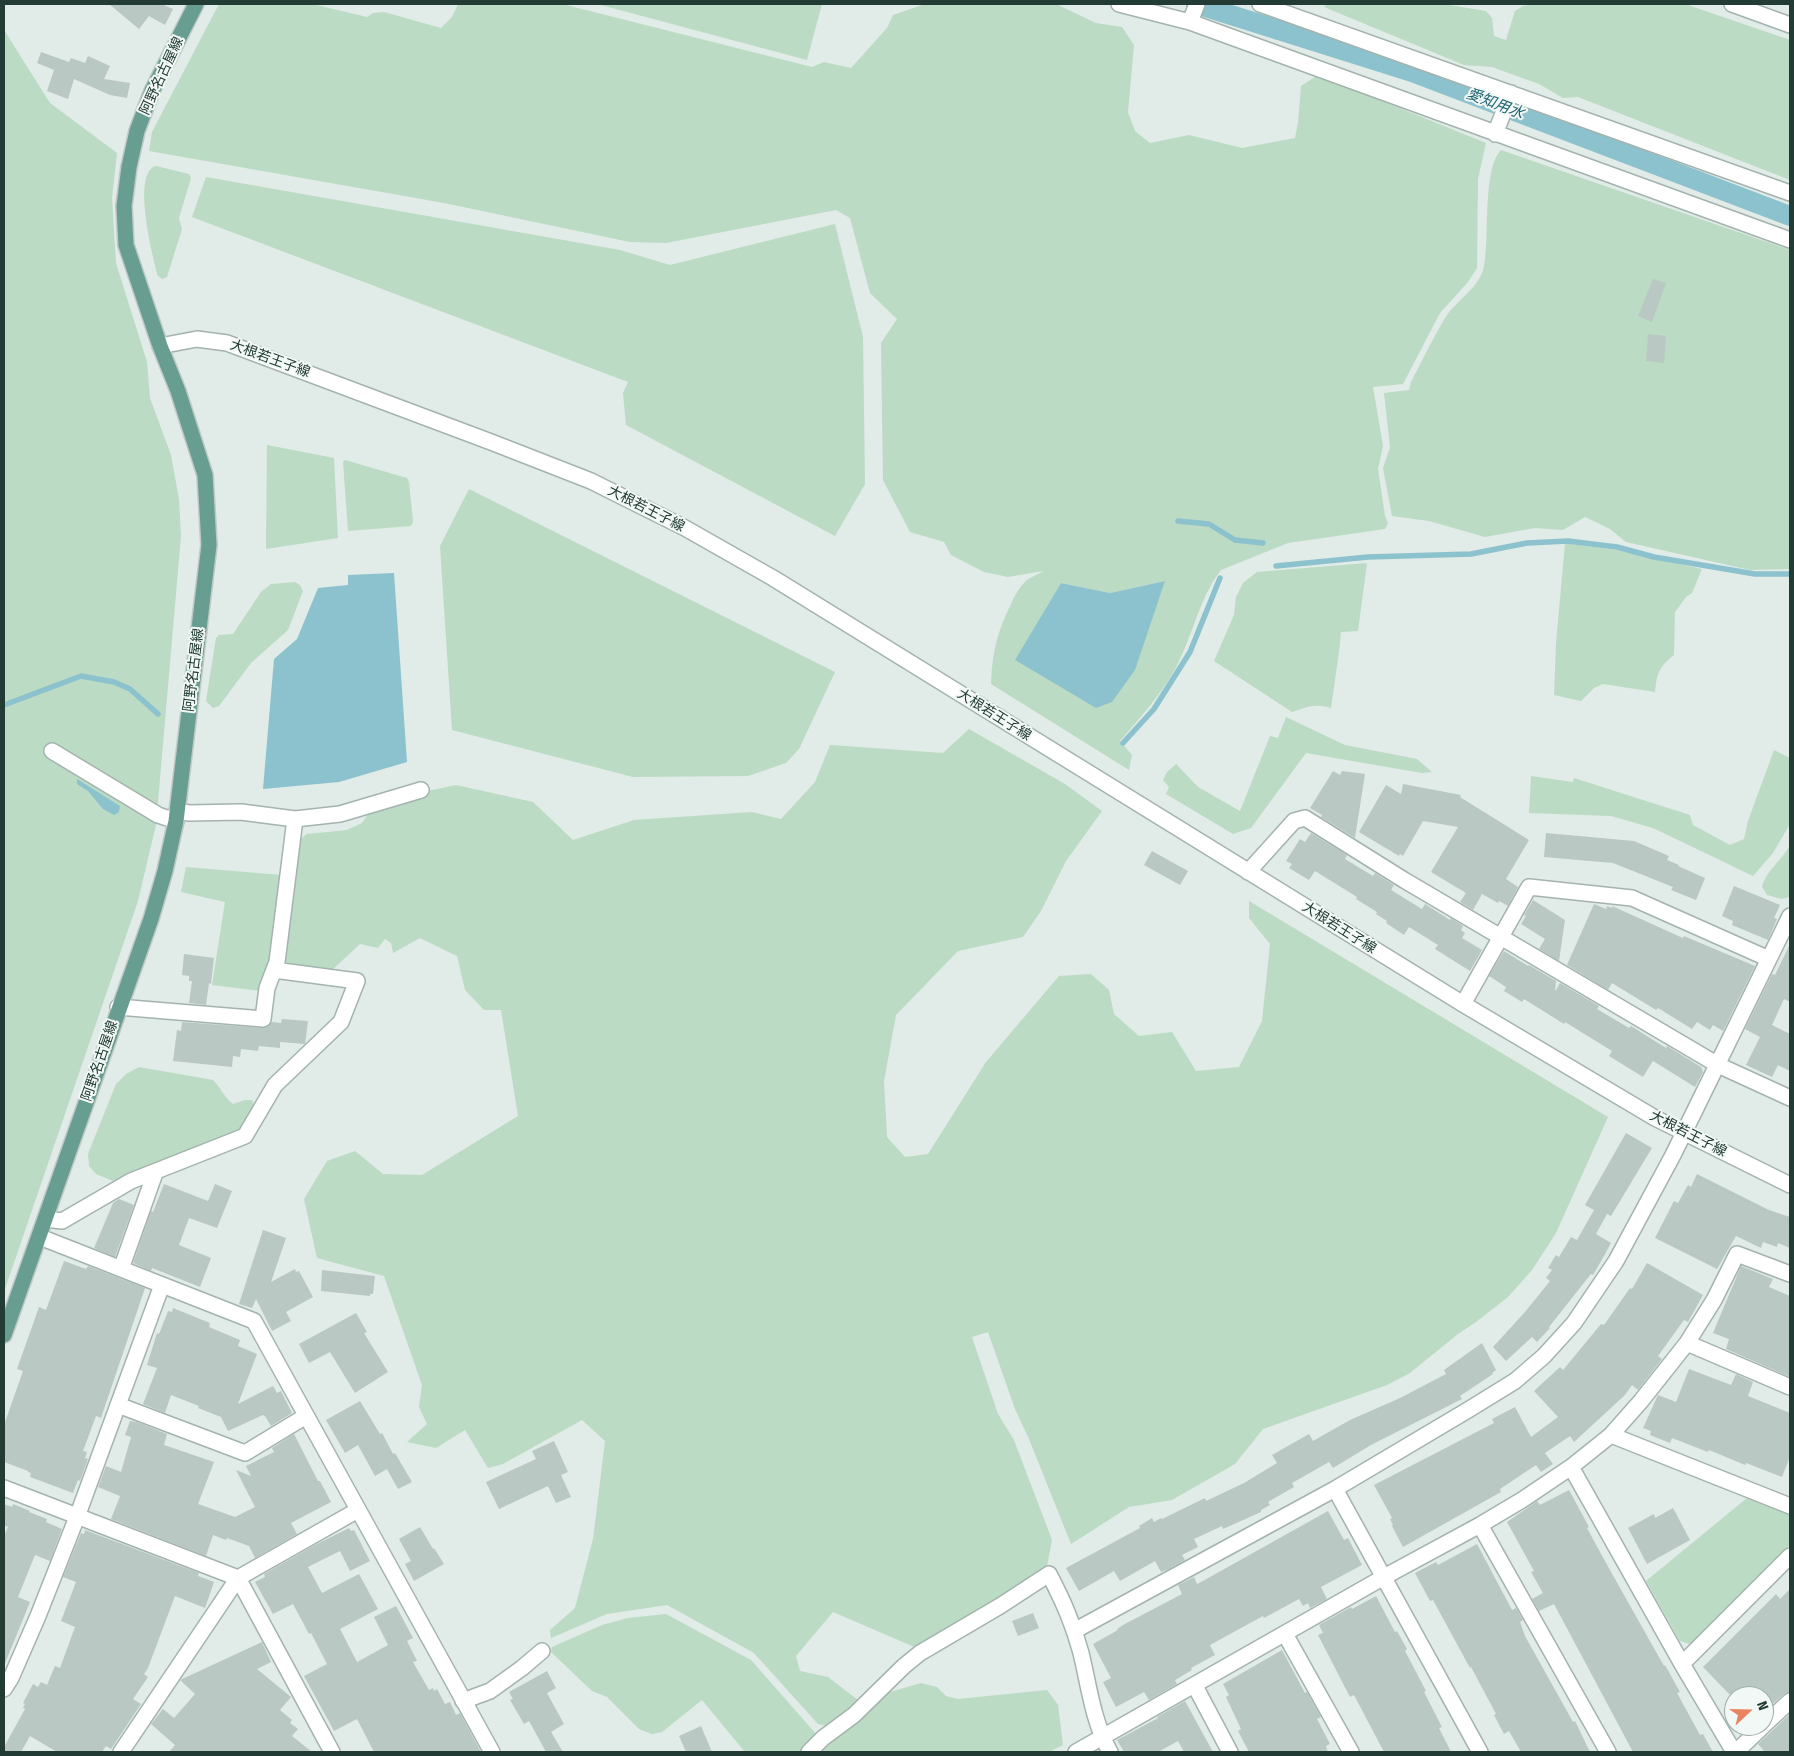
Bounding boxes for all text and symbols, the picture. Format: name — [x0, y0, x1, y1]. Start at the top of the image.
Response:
street label: 阿野名古屋線 — [137, 34, 187, 118]
water label: 愛知用水 — [1464, 85, 1526, 123]
street label: 大根若王子線 — [228, 337, 312, 381]
street label: 大根若王子線 — [605, 482, 687, 536]
street label: 阿野名古屋線 — [181, 627, 207, 713]
street label: 大根若王子線 — [954, 686, 1034, 744]
street label: 大根若王子線 — [1299, 899, 1379, 957]
street label: 阿野名古屋線 — [78, 1019, 122, 1103]
street label: 大根若王子線 — [1647, 1107, 1729, 1161]
north arrow — [1724, 1686, 1774, 1736]
text: N — [1753, 1699, 1772, 1713]

